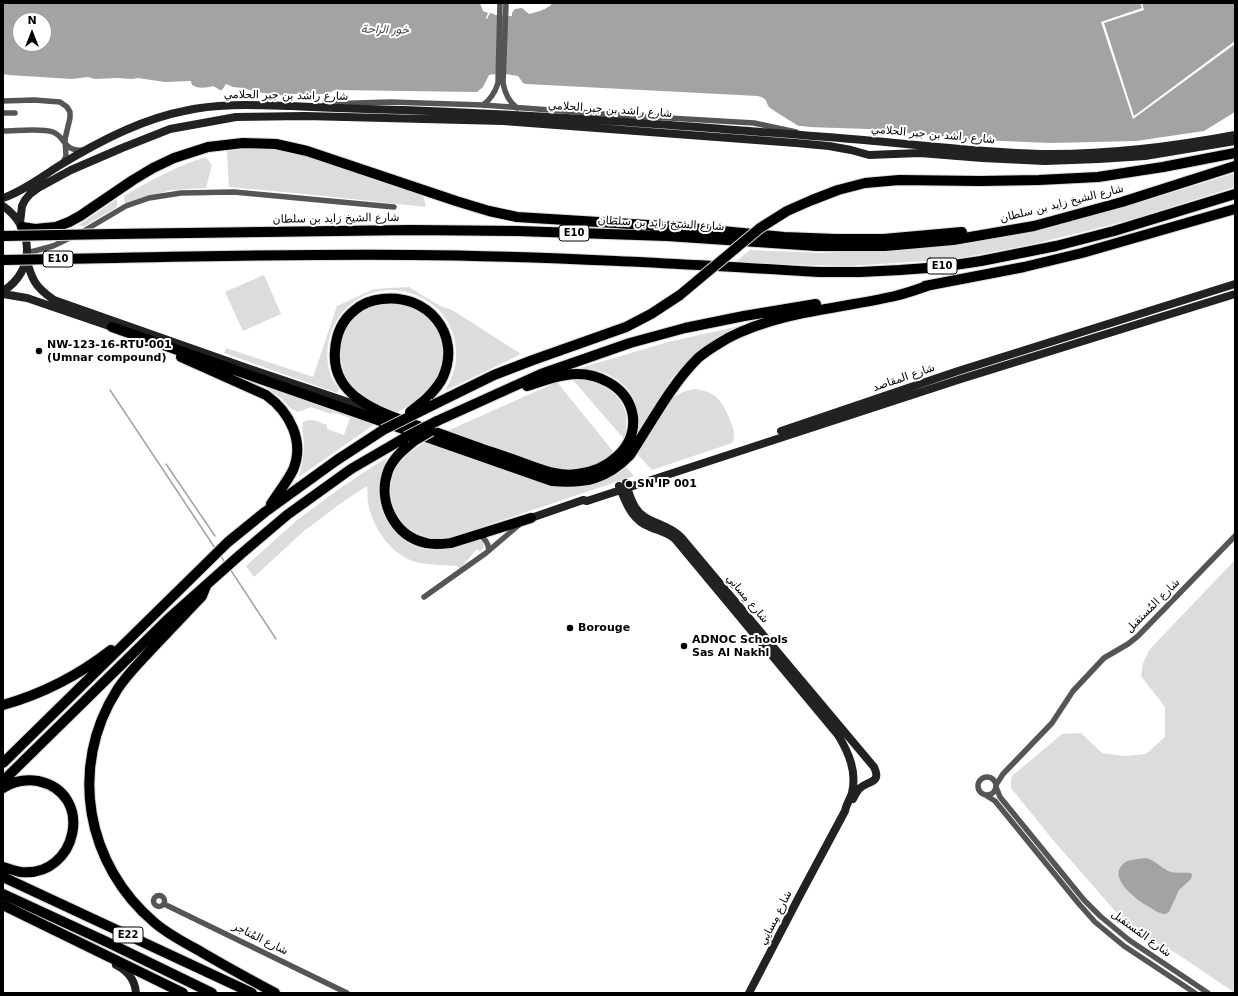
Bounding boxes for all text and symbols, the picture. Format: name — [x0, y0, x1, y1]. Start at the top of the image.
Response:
north arrow — [12, 12, 52, 52]
text: N — [27, 14, 37, 27]
water label: خور الراحة — [361, 22, 409, 38]
street label: شارع راشد بن جبر الحلامي — [224, 88, 348, 104]
street label: شارع راشد بن جبر الحلامي — [547, 99, 673, 121]
street label: شارع راشد بن جبر الحلامي — [870, 123, 996, 147]
street label: شارع الشيخ زايد بن سلطان — [999, 182, 1125, 226]
street label: شارع الشيخ زايد بن سلطان — [272, 211, 400, 227]
street label: شارع الشيخ زايد بن سلطان — [597, 214, 725, 234]
road number: E10 — [559, 225, 589, 241]
road number: E10 — [43, 251, 73, 267]
road number: E10 — [927, 258, 957, 274]
place label: NW-123-16-RTU-001 (Umnar compound) — [47, 338, 172, 364]
marker: NW-123-16-RTU-001 (Umnar compound) — [34, 346, 44, 356]
street label: شارع المقاصد — [871, 361, 937, 395]
place label: SN IP 001 — [637, 477, 697, 491]
marker: SN IP 001 — [624, 479, 634, 489]
street label: شارع مِسانِي — [723, 572, 771, 626]
street label: شارع المُستقبل — [1123, 576, 1183, 636]
place label: Borouge — [578, 621, 630, 635]
marker: Borouge — [565, 623, 575, 633]
place label: ADNOC Schools Sas Al Nakhl — [692, 633, 788, 659]
marker: ADNOC Schools Sas Al Nakhl — [679, 641, 689, 651]
street label: شارع مِسانِي — [757, 889, 795, 947]
street label: شارع المُستقبل — [1108, 908, 1174, 960]
street label: شارع المُتاجر — [230, 920, 290, 958]
road number: E22 — [113, 927, 143, 943]

